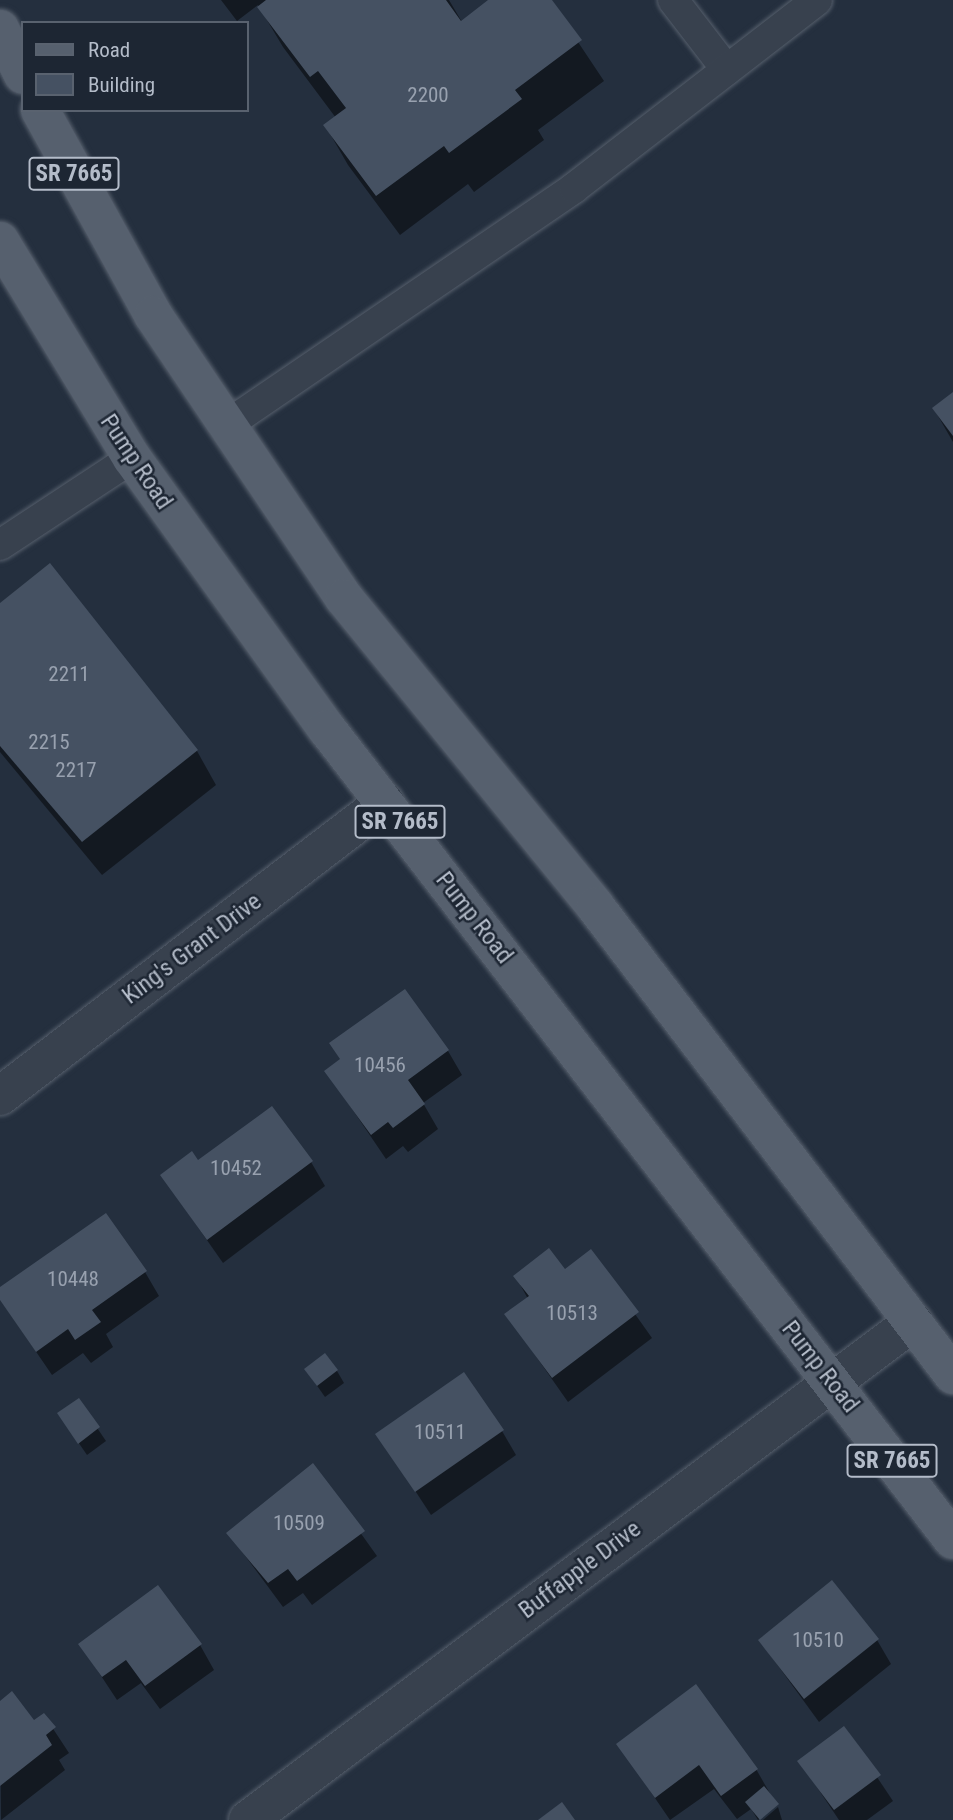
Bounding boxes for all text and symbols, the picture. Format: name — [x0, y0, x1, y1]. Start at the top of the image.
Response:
legend — [21, 21, 248, 112]
text: Road — [88, 38, 130, 62]
text: Building — [88, 73, 155, 97]
house number: 2200 — [407, 82, 449, 108]
road number: SR 7665 — [28, 154, 119, 194]
street label: Pump Road — [94, 409, 178, 515]
house number: 2211 — [48, 661, 90, 687]
house number: 2215 — [28, 729, 70, 755]
house number: 2217 — [55, 757, 97, 783]
road number: SR 7665 — [354, 802, 446, 842]
street label: Pump Road — [429, 866, 519, 970]
street label: King's Grant Drive — [117, 887, 267, 1011]
house number: 10456 — [354, 1052, 406, 1078]
house number: 10452 — [210, 1155, 262, 1181]
house number: 10448 — [47, 1266, 99, 1292]
house number: 10513 — [546, 1300, 598, 1326]
street label: Pump Road — [775, 1315, 865, 1419]
house number: 10511 — [414, 1419, 466, 1445]
road number: SR 7665 — [846, 1442, 938, 1480]
house number: 10509 — [273, 1510, 325, 1536]
street label: Buffapple Drive — [513, 1515, 647, 1625]
house number: 10510 — [792, 1627, 844, 1653]

